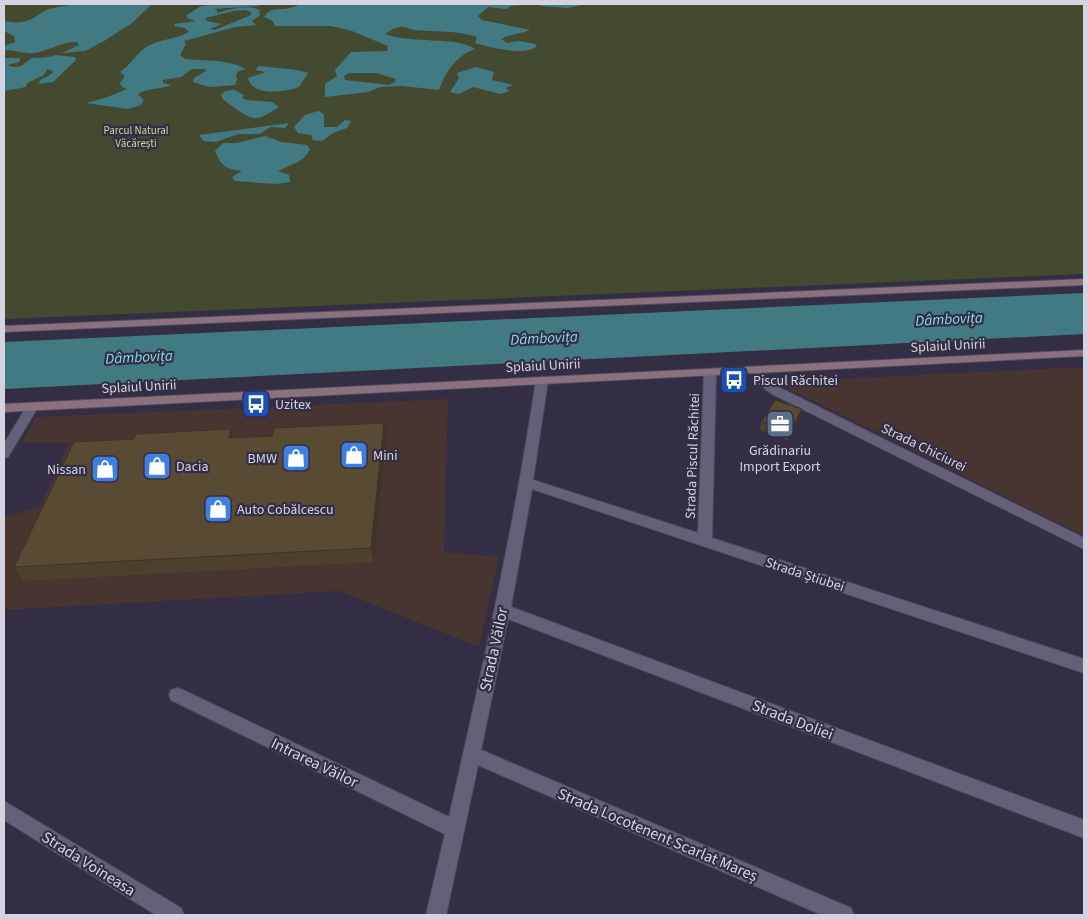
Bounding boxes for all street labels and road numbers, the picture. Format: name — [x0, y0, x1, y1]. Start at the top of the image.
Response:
street label: Splaiul Unirii — [910, 334, 986, 358]
street label: Splaiul Unirii — [505, 354, 581, 378]
street label: Splaiul Unirii — [101, 375, 177, 399]
street label: Strada Piscul Răchitei — [681, 393, 705, 519]
street label: Strada Chiciurei — [878, 419, 970, 477]
street label: Strada Știubei — [763, 553, 847, 597]
street label: Strada Văilor — [474, 605, 514, 693]
street label: Strada Doliei — [749, 694, 836, 745]
street label: Intrarea Văilor — [267, 732, 362, 794]
street label: Strada Locotenent Scarlat Mareș — [554, 783, 761, 887]
street label: Strada Voineasa — [37, 826, 140, 901]

